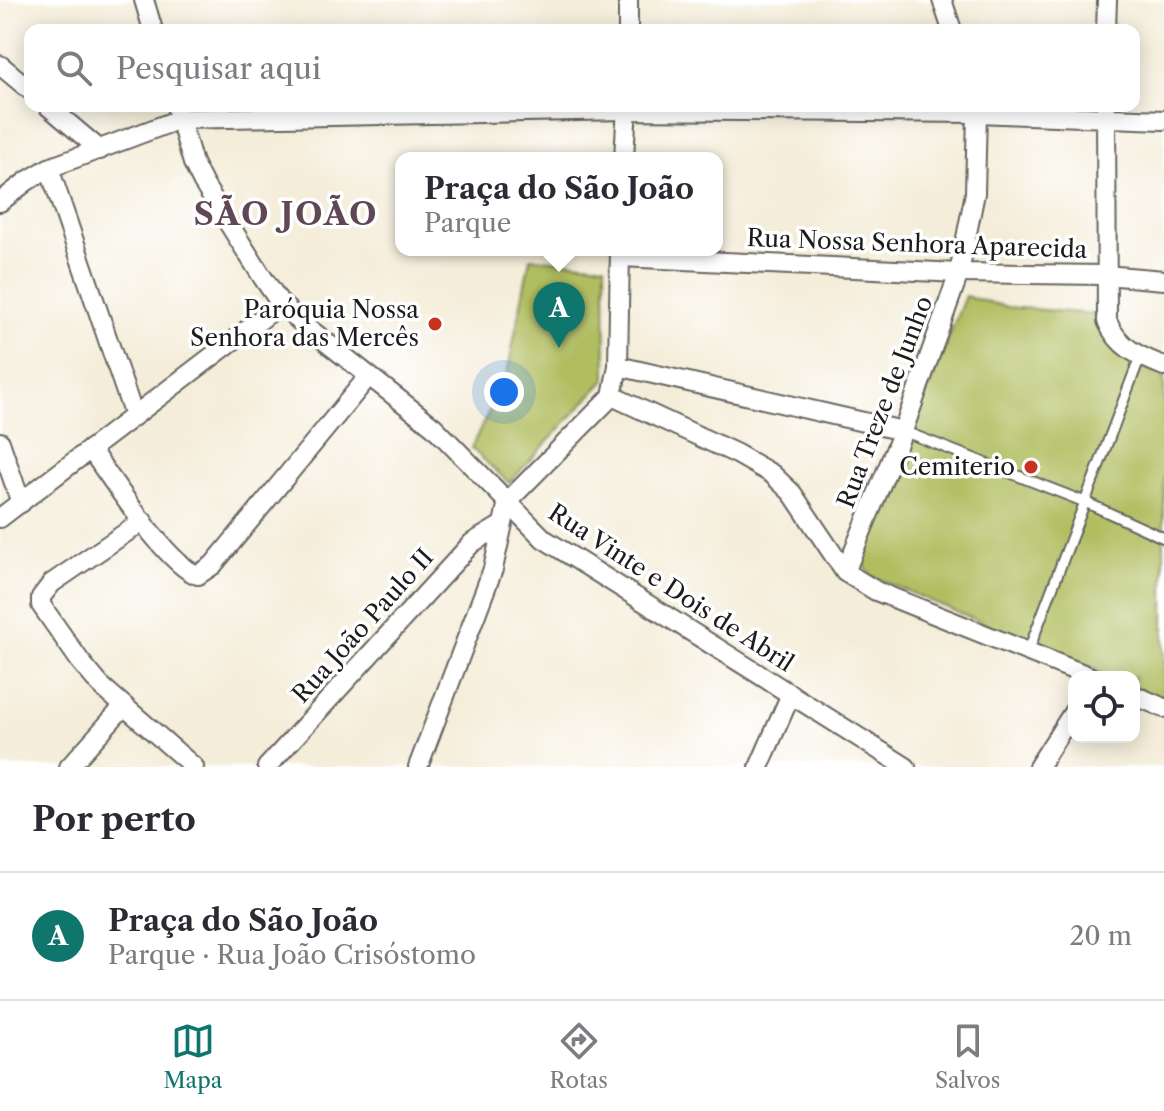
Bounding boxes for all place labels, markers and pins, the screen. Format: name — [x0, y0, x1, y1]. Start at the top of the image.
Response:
pin: A — [533, 282, 585, 348]
place label: Paróquia Nossa Senhora das Mercês — [190, 295, 419, 352]
marker: Paróquia Nossa Senhora das Mercês — [426, 315, 444, 333]
place label: Cemiterio — [899, 452, 1015, 481]
marker: Cemiterio — [1022, 458, 1040, 476]

